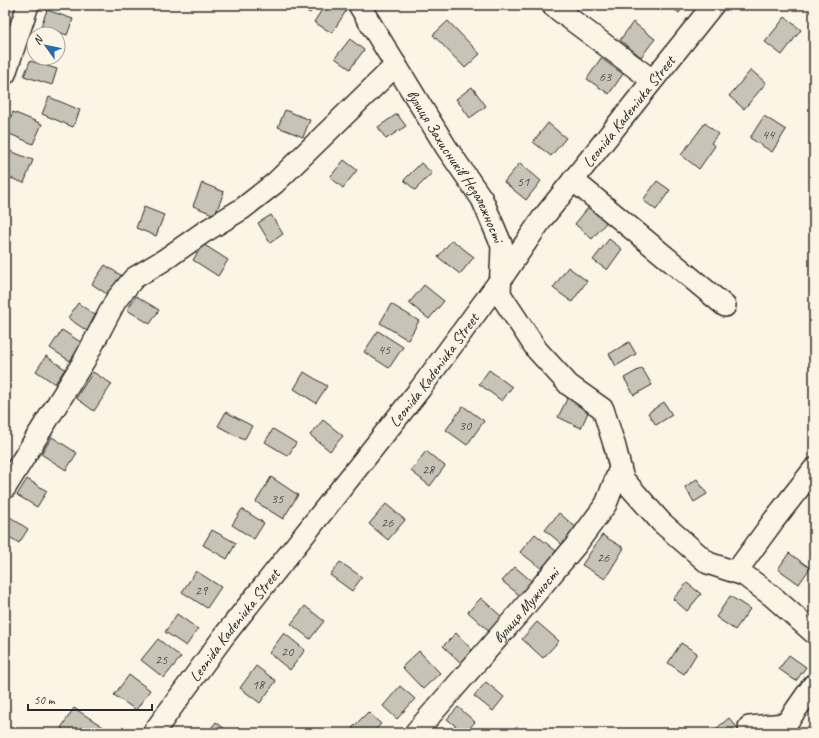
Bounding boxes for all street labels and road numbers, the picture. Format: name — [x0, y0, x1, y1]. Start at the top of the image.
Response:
street label: Leonida Kadeniuka Street — [578, 50, 681, 172]
street label: вулиця Захисників Незалежності — [402, 86, 509, 247]
street label: Leonida Kadeniuka Street — [385, 308, 485, 431]
street label: вулиця Мужності — [489, 563, 565, 648]
street label: Leonida Kadeniuka Street — [185, 564, 286, 686]

